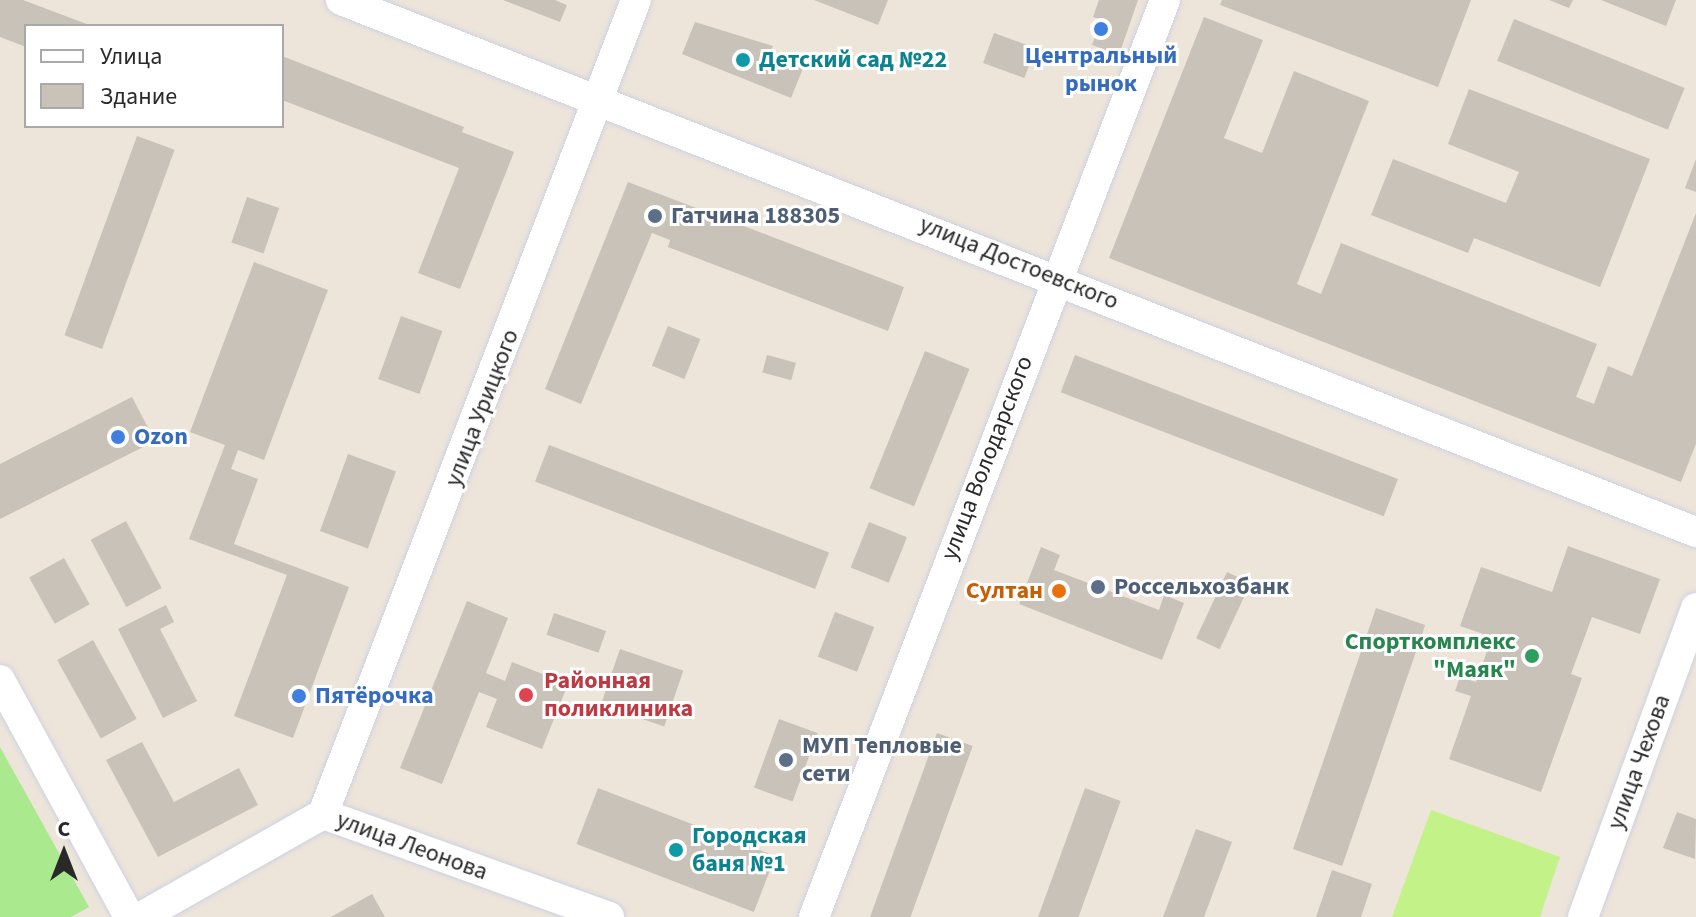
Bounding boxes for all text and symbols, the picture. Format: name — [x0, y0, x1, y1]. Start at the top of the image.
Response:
marker: Центральный рынок — [1092, 20, 1110, 38]
legend — [24, 24, 284, 128]
text: Улица — [100, 39, 162, 74]
place label: Центральный рынок — [1025, 42, 1177, 98]
place label: Детский сад №22 — [759, 46, 947, 74]
marker: Детский сад №22 — [734, 51, 752, 69]
text: Здание — [100, 79, 177, 114]
place label: Гатчина 188305 — [671, 202, 840, 230]
marker: Гатчина 188305 — [646, 207, 664, 225]
street label: улица Достоевского — [915, 210, 1123, 316]
street label: улица Урицкого — [439, 325, 525, 491]
street label: улица Володарского — [935, 352, 1039, 564]
place label: Ozon — [134, 423, 188, 451]
marker: Ozon — [109, 428, 127, 446]
place label: Россельхозбанк — [1114, 573, 1289, 601]
place label: Султан — [966, 577, 1043, 605]
marker: Россельхозбанк — [1089, 578, 1107, 596]
marker: Султан — [1050, 582, 1068, 600]
place label: Спорткомплекс "Маяк" — [1345, 628, 1516, 684]
marker: Спорткомплекс "Маяк" — [1523, 647, 1541, 665]
place label: Районная поликлиника — [544, 667, 693, 723]
place label: Пятёрочка — [315, 682, 434, 710]
marker: Районная поликлиника — [515, 684, 537, 706]
marker: Пятёрочка — [290, 687, 308, 705]
street label: улица Чехова — [1601, 691, 1677, 833]
place label: МУП Тепловые сети — [802, 732, 962, 788]
marker: МУП Тепловые сети — [777, 751, 795, 769]
street label: улица Леонова — [333, 805, 491, 887]
north arrow — [24, 813, 104, 893]
text: С — [58, 813, 70, 845]
place label: Городская баня №1 — [692, 822, 807, 878]
marker: Городская баня №1 — [667, 841, 685, 859]

